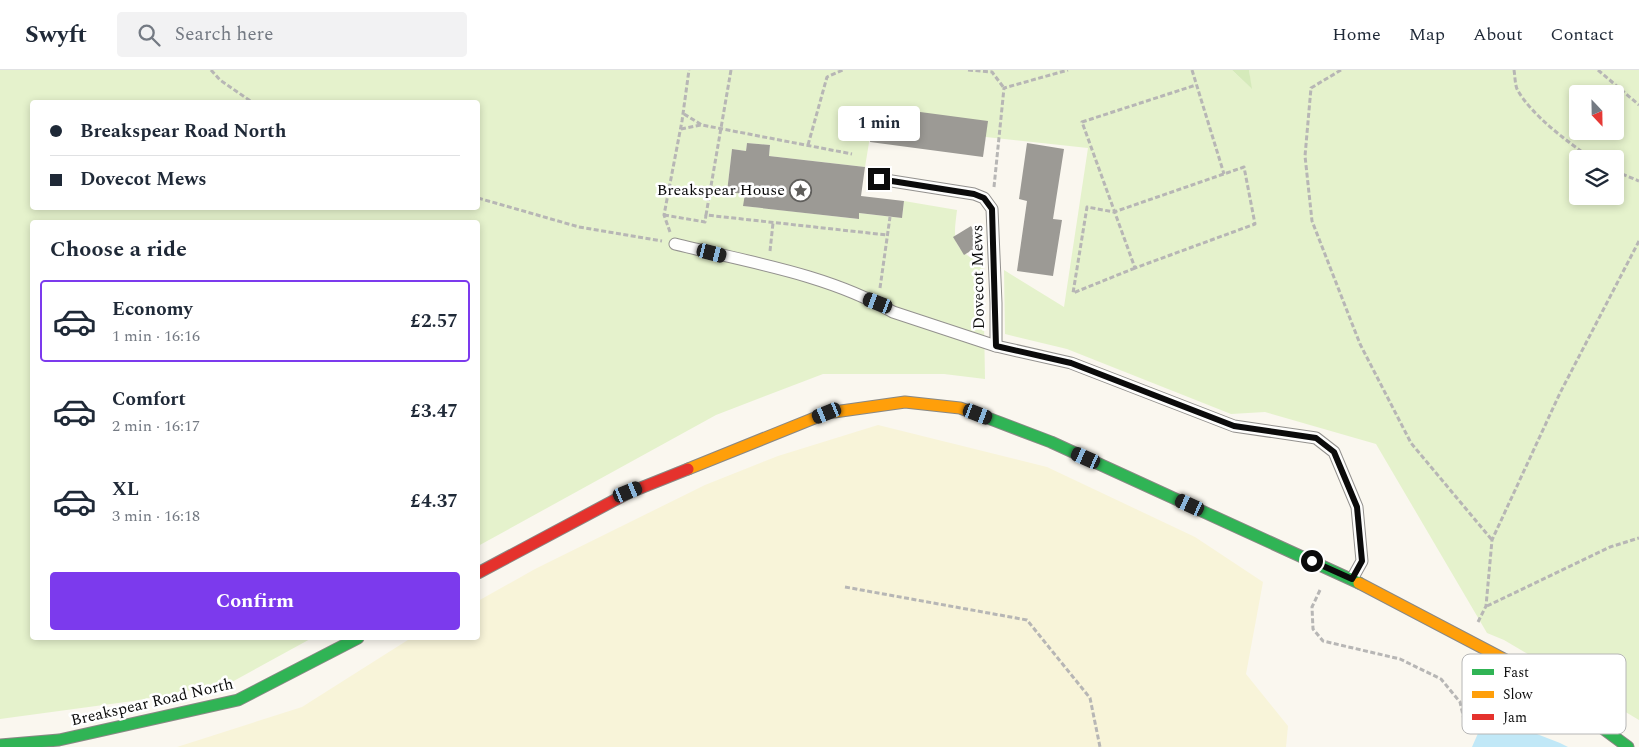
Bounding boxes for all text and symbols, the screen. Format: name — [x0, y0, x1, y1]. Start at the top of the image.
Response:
search box — [117, 12, 467, 57]
text: Swyft — [25, 17, 87, 53]
text: Search here — [175, 20, 273, 49]
icon: search — [135, 21, 163, 49]
text: Home — [1332, 21, 1381, 48]
text: Map — [1409, 21, 1445, 48]
text: About — [1473, 21, 1523, 48]
text: Contact — [1551, 21, 1614, 48]
north arrow — [1569, 85, 1624, 140]
map controls — [1569, 85, 1624, 205]
callout: 1 min — [838, 106, 920, 142]
text: 1 min — [858, 111, 900, 135]
text: Breakspear Road North — [80, 117, 286, 146]
button: layers — [1569, 150, 1624, 205]
text: Dovecot Mews — [80, 165, 207, 194]
route end — [868, 168, 890, 190]
place label: Breakspear House — [657, 178, 785, 202]
place icon: Breakspear House — [789, 178, 813, 202]
street label: Dovecot Mews — [965, 225, 991, 329]
text: Choose a ride — [50, 233, 187, 266]
car — [695, 242, 728, 264]
car — [861, 291, 894, 315]
text: Economy — [112, 295, 193, 324]
icon: car — [52, 299, 97, 344]
text: £2.57 — [410, 307, 458, 336]
text: 1 min · 16:16 — [112, 324, 200, 348]
text: Comfort — [112, 385, 186, 414]
icon: car — [52, 389, 97, 434]
text: £3.47 — [410, 397, 458, 426]
car — [810, 400, 843, 426]
car — [961, 402, 994, 426]
text: 2 min · 16:17 — [112, 414, 200, 438]
car — [1069, 445, 1102, 471]
text: XL — [112, 475, 139, 504]
icon: car — [52, 479, 97, 524]
car — [611, 479, 644, 505]
text: £4.37 — [410, 487, 458, 516]
car — [1173, 492, 1206, 518]
text: 3 min · 16:18 — [112, 504, 200, 528]
route start — [1301, 550, 1323, 572]
button: Confirm — [50, 572, 460, 630]
legend — [1462, 654, 1626, 734]
text: Fast — [1503, 662, 1529, 683]
street label: Breakspear Road North — [68, 672, 236, 732]
text: Slow — [1503, 684, 1533, 705]
text: Jam — [1503, 707, 1527, 728]

